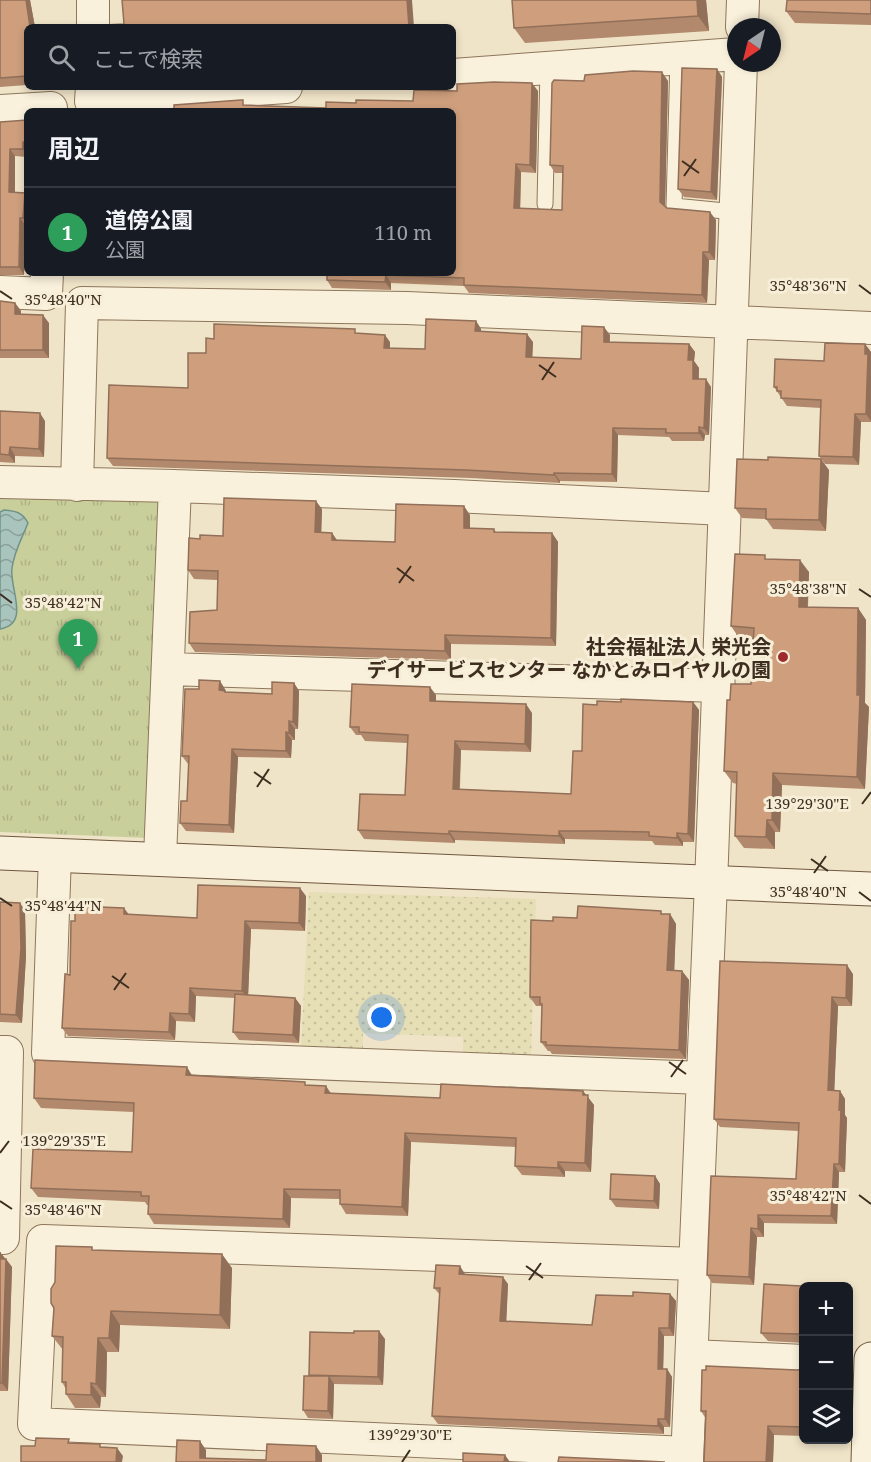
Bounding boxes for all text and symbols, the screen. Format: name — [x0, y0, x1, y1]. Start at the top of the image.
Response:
north arrow — [727, 18, 781, 72]
search box — [24, 24, 456, 90]
icon: search — [45, 41, 78, 74]
text: ここで検索 — [93, 43, 203, 73]
text: 周辺 — [48, 130, 100, 166]
text: 道傍公園 — [105, 204, 193, 234]
text: 1 — [62, 219, 73, 246]
text: 110 m — [374, 219, 432, 246]
text: 公園 — [105, 236, 145, 263]
text: 35°48'36"N — [769, 275, 847, 295]
text: 35°48'40"N — [24, 289, 102, 309]
text: 35°48'38"N — [769, 578, 847, 598]
text: 35°48'42"N — [24, 592, 102, 612]
pin: 1 — [58, 620, 98, 669]
place label: 社会福祉法人 栄光会 デイサービスセンター なかとみロイヤルの園 — [366, 633, 771, 683]
marker: 社会福祉法人 栄光会 デイサービスセンター なかとみロイヤルの園 — [776, 650, 790, 664]
text: 139°29'30"E — [765, 793, 849, 813]
text: 35°48'40"N — [769, 881, 847, 901]
text: 35°48'44"N — [24, 895, 102, 915]
your location — [367, 1003, 396, 1032]
text: 139°29'35"E — [22, 1130, 106, 1150]
text: 35°48'42"N — [769, 1185, 847, 1205]
text: 35°48'46"N — [24, 1199, 102, 1219]
map controls — [799, 1282, 853, 1444]
button: + — [799, 1282, 853, 1336]
button: − — [799, 1336, 853, 1390]
button: layers — [799, 1390, 853, 1444]
text: 139°29'30"E — [368, 1424, 452, 1444]

